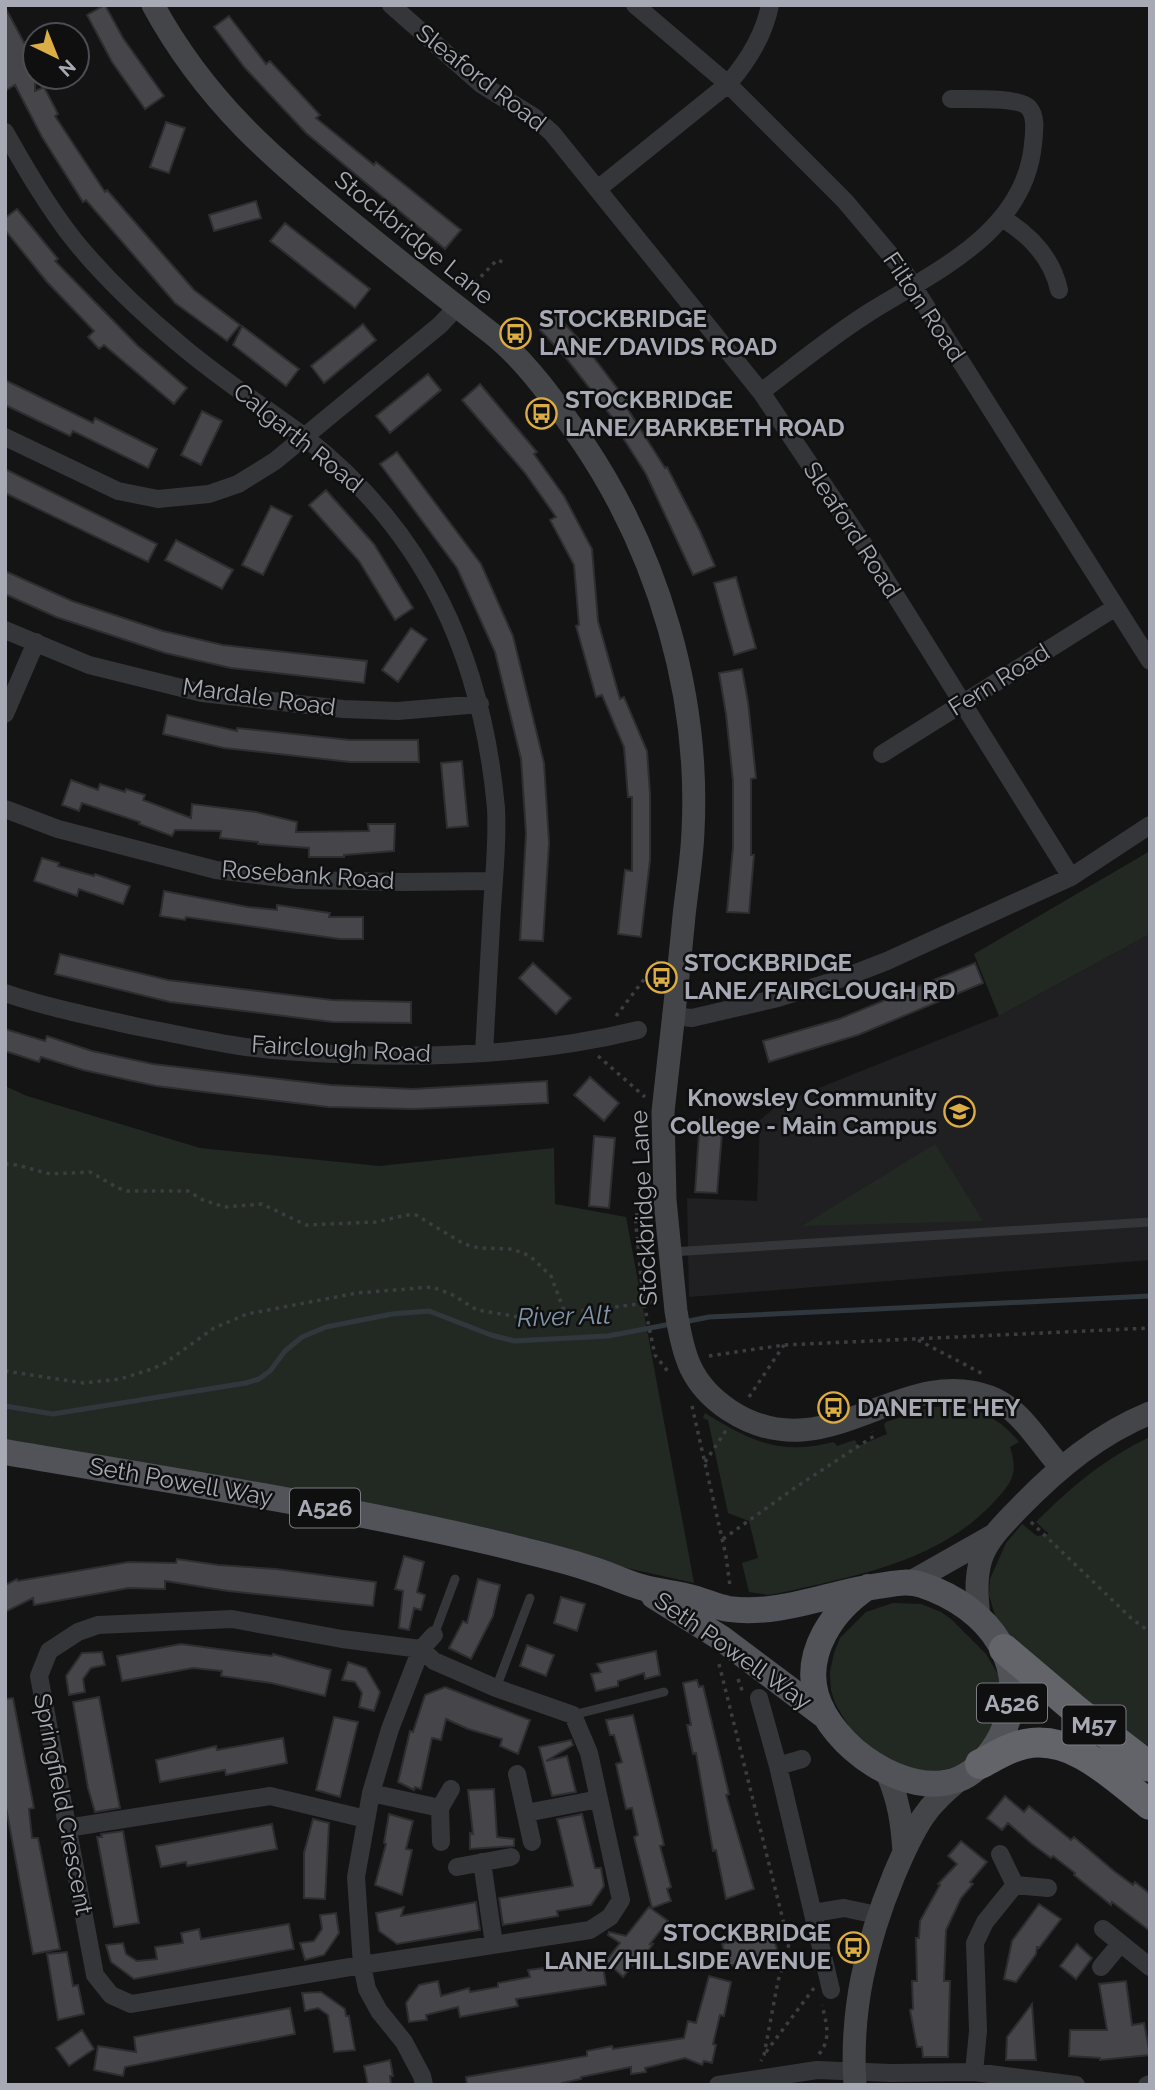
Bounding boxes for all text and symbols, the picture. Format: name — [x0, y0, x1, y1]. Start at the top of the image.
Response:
street label: Sleaford Road — [411, 18, 552, 137]
north arrow — [21, 21, 91, 91]
text: N — [55, 55, 80, 81]
street label: Stockbridge Lane — [329, 165, 500, 311]
street label: Filton Road — [877, 247, 972, 367]
place label: STOCKBRIDGE LANE/DAVIDS ROAD — [539, 304, 777, 361]
bus stop icon: STOCKBRIDGE LANE/DAVIDS ROAD — [499, 316, 533, 350]
street label: Calgarth Road — [228, 377, 369, 499]
place label: STOCKBRIDGE LANE/BARKBETH ROAD — [565, 385, 845, 442]
bus stop icon: STOCKBRIDGE LANE/BARKBETH ROAD — [525, 397, 559, 431]
street label: Sleaford Road — [798, 456, 907, 603]
street label: Fern Road — [943, 637, 1055, 722]
street label: Mardale Road — [181, 671, 338, 722]
street label: Rosebank Road — [220, 854, 396, 895]
place label: STOCKBRIDGE LANE/FAIRCLOUGH RD — [684, 948, 955, 1005]
bus stop icon: STOCKBRIDGE LANE/FAIRCLOUGH RD — [644, 960, 678, 994]
street label: Fairclough Road — [251, 1029, 431, 1068]
place label: Knowsley Community College - Main Campus — [670, 1083, 937, 1140]
school or university icon: Knowsley Community College - Main Campus — [943, 1095, 977, 1129]
street label: Stockbridge Lane — [624, 1109, 663, 1307]
water label: River Alt — [516, 1299, 612, 1333]
bus stop icon: DANETTE HEY — [817, 1391, 851, 1425]
place label: DANETTE HEY — [857, 1393, 1021, 1422]
street label: Seth Powell Way — [87, 1451, 275, 1512]
road number: A526 — [290, 1488, 360, 1527]
street label: Seth Powell Way — [649, 1585, 818, 1716]
road number: A526 — [977, 1684, 1047, 1722]
street label: Springfield Crescent — [28, 1691, 99, 1917]
road number: M57 — [1062, 1706, 1126, 1744]
place label: STOCKBRIDGE LANE/HILLSIDE AVENUE — [544, 1918, 831, 1975]
bus stop icon: STOCKBRIDGE LANE/HILLSIDE AVENUE — [837, 1930, 871, 1964]

